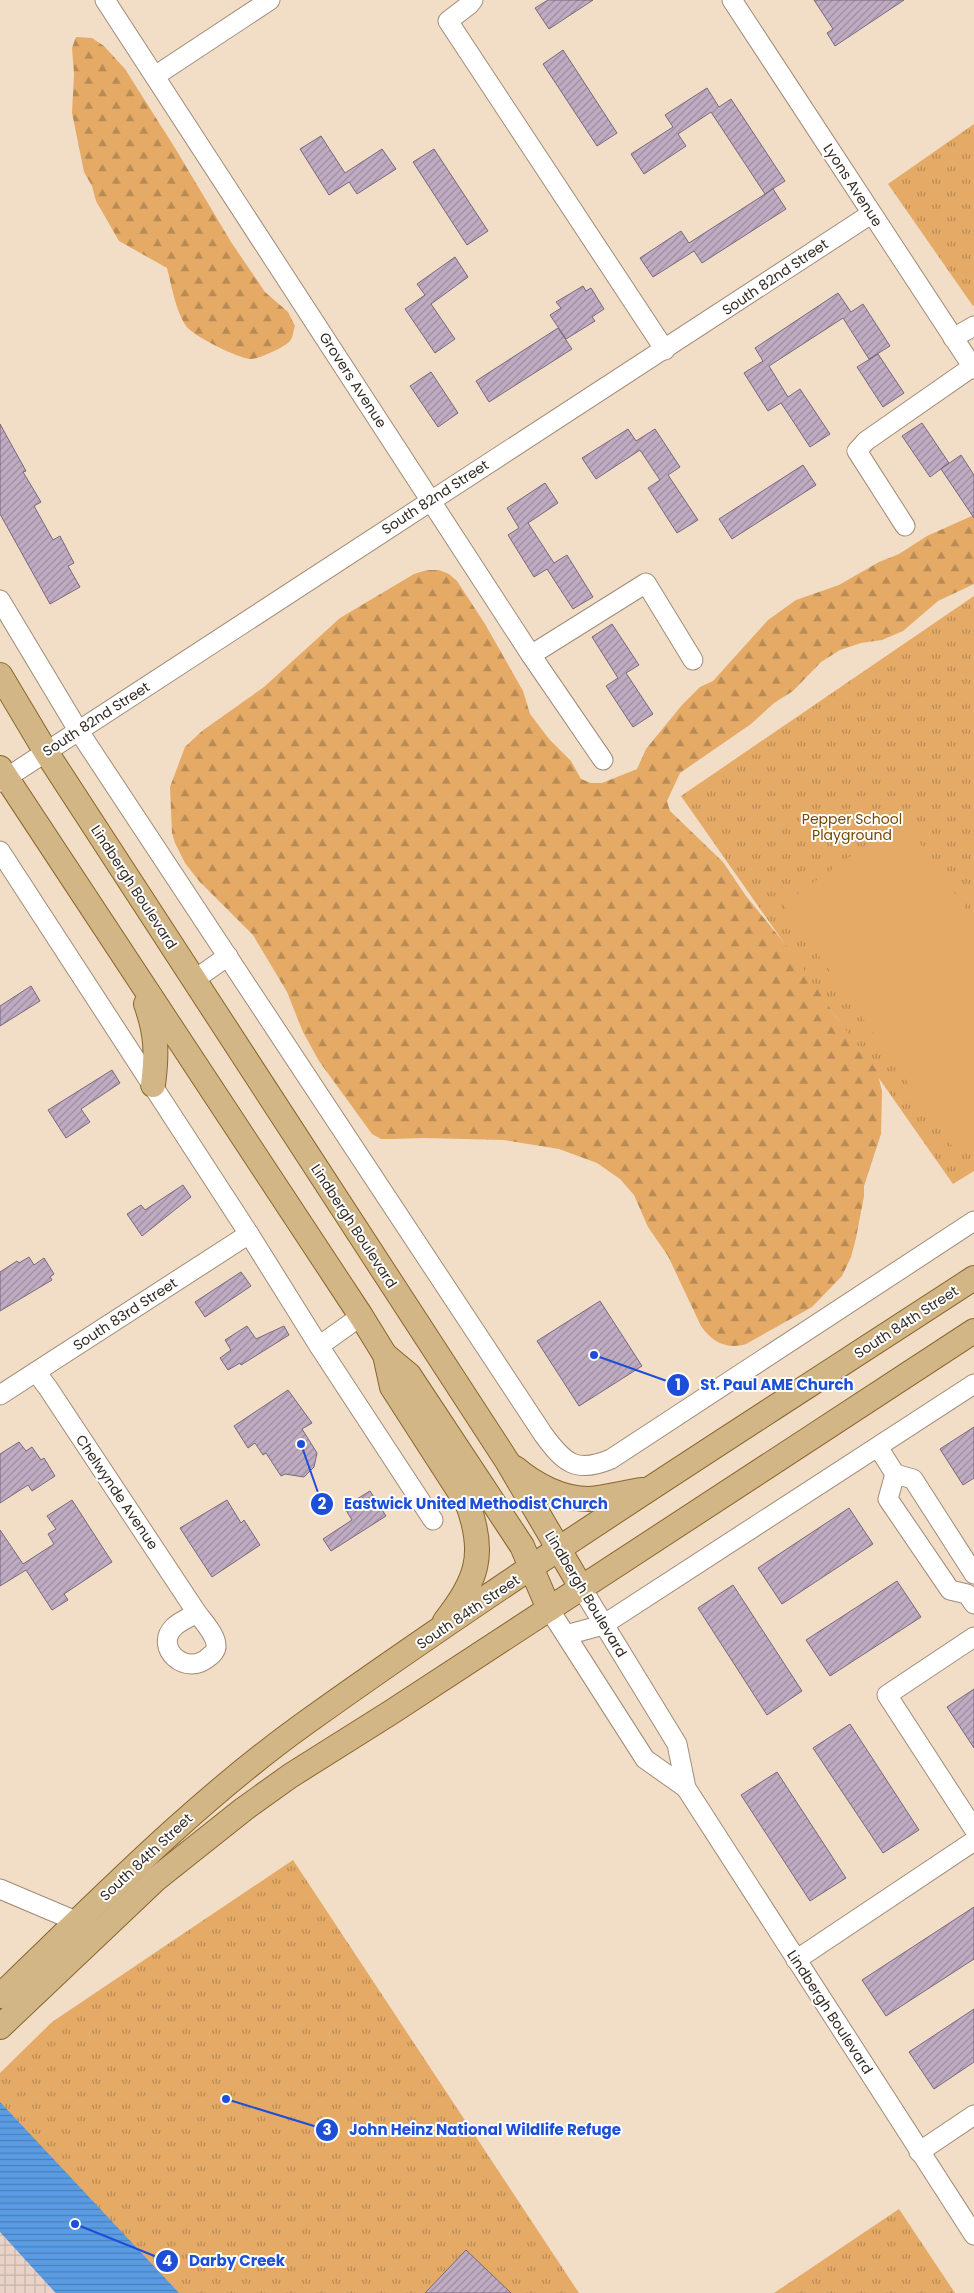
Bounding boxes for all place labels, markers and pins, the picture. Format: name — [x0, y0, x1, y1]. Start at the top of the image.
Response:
callout: St. Paul AME Church — [666, 1370, 864, 1400]
callout: Eastwick United Methodist Church — [309, 1489, 618, 1519]
callout: John Heinz National Wildlife Refuge — [314, 2115, 631, 2145]
callout: Darby Creek — [154, 2246, 295, 2276]

